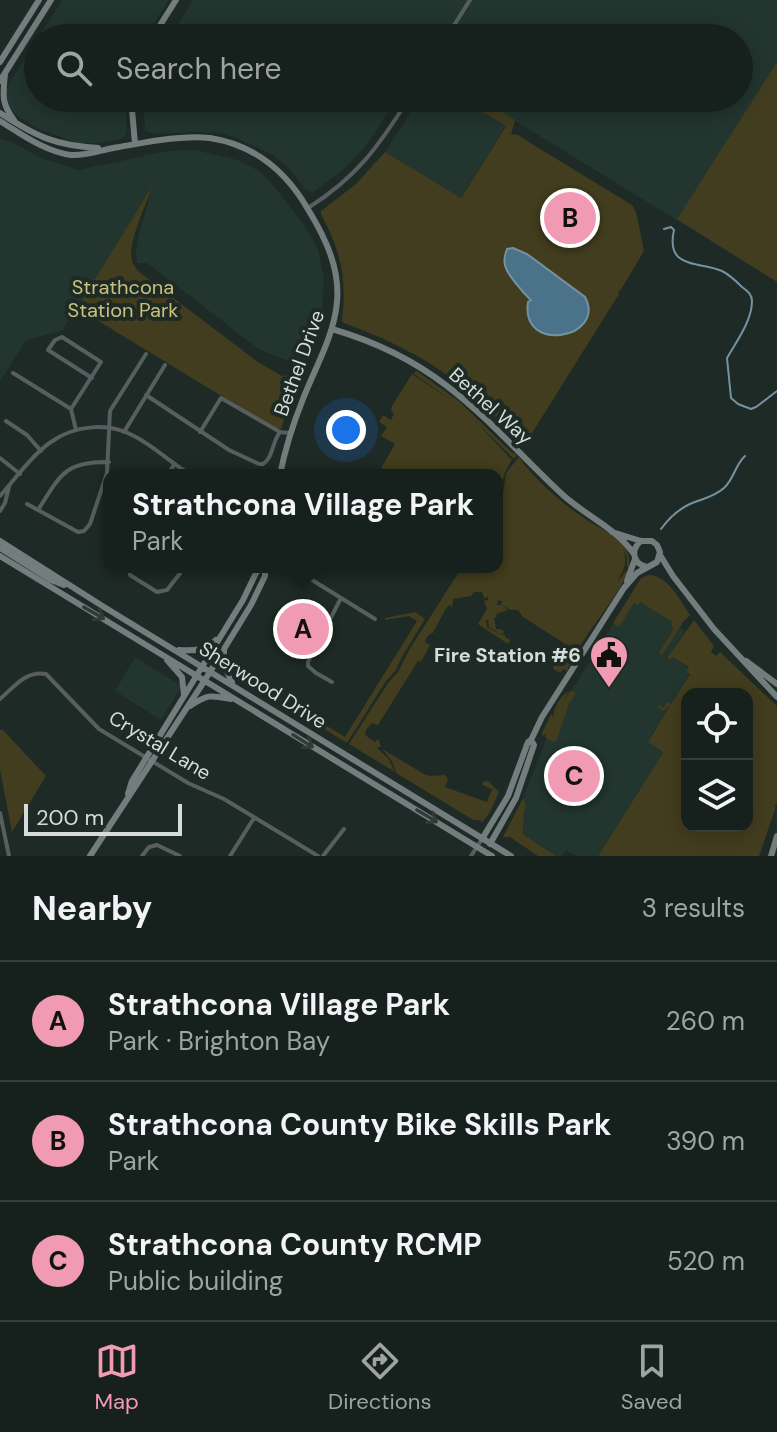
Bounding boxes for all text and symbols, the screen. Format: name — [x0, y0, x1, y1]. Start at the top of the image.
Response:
search box — [24, 24, 753, 112]
icon: search — [52, 46, 96, 90]
text: Search here — [116, 49, 282, 88]
pin: B — [544, 188, 596, 248]
park label: Strathcona Station Park — [68, 274, 178, 323]
street label: Bethel Drive — [268, 306, 330, 420]
street label: Bethel Way — [444, 362, 538, 450]
your location — [326, 410, 366, 450]
popup — [103, 469, 503, 573]
text: Strathcona Village Park — [132, 485, 474, 524]
text: Park — [132, 524, 183, 558]
pin: A — [277, 599, 329, 659]
one-way arrow — [82, 605, 105, 621]
public building icon: Fire Station #6 — [588, 634, 630, 689]
street label: Sherwood Drive — [194, 635, 332, 735]
place label: Fire Station #6 — [434, 642, 581, 668]
map controls — [681, 688, 753, 832]
button: locate — [681, 688, 753, 760]
street label: Crystal Lane — [104, 704, 216, 786]
one-way arrow — [292, 733, 314, 749]
pin: C — [548, 746, 600, 806]
button: layers — [681, 760, 753, 832]
scale bar — [24, 800, 182, 836]
text: 200 m — [36, 803, 104, 832]
one-way arrow — [415, 809, 438, 825]
text: Nearby — [32, 886, 152, 931]
text: 3 results — [642, 891, 745, 925]
text: Strathcona Village Park — [108, 985, 450, 1024]
text: A — [49, 1004, 67, 1038]
text: 260 m — [666, 1004, 745, 1038]
text: Park · Brighton Bay — [108, 1024, 330, 1058]
text: Strathcona County Bike Skills Park — [108, 1105, 611, 1144]
text: B — [50, 1124, 66, 1158]
text: 390 m — [666, 1124, 745, 1158]
text: Park — [108, 1144, 159, 1178]
text: Strathcona County RCMP — [108, 1225, 482, 1264]
text: C — [48, 1244, 68, 1278]
text: 520 m — [667, 1244, 745, 1278]
text: Public building — [108, 1264, 283, 1298]
tab: Map — [95, 1339, 139, 1416]
tab: Directions — [328, 1339, 432, 1416]
tab: Saved — [621, 1339, 682, 1416]

